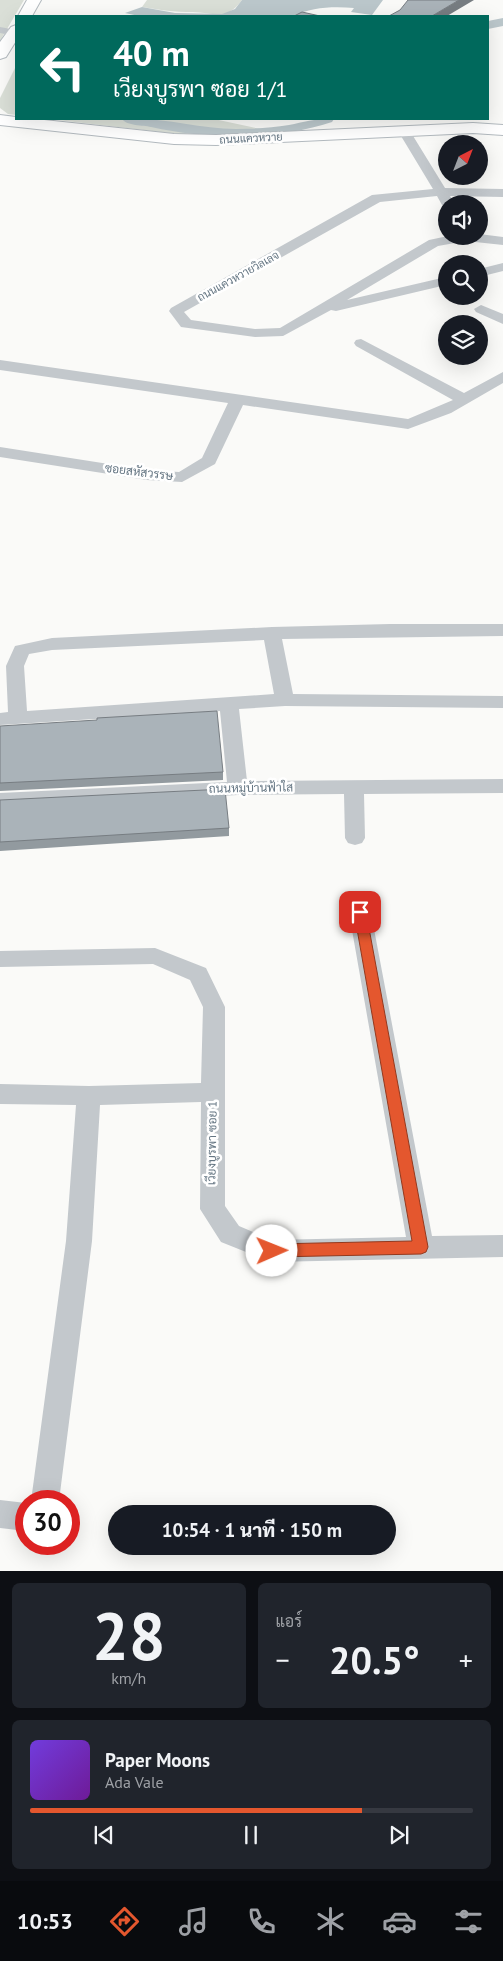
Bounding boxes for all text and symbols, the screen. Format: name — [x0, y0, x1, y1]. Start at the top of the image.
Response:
text: 40 m — [113, 30, 190, 76]
icon: left — [30, 35, 95, 100]
text: เวียงบูรพา ซอย 1/1 — [113, 75, 288, 103]
street label: ถนนแควหวาย — [219, 129, 283, 147]
north arrow — [438, 135, 488, 185]
map controls — [438, 135, 488, 365]
button: sound — [438, 195, 488, 245]
street label: ถนนแควหวายวิลเลจ — [195, 248, 281, 304]
button: search — [438, 255, 488, 305]
button: layers — [438, 315, 488, 365]
street label: ซอยสหัสวรรษ — [104, 460, 175, 483]
street label: ถนนหมู่บ้านฟ้าใส — [209, 779, 293, 797]
pin — [339, 891, 381, 933]
icon: arrive — [346, 898, 374, 926]
street label: เวียงบูรพา ซอย 1 — [203, 1101, 221, 1185]
position arrow — [245, 1224, 297, 1276]
speed limit sign: 30 — [15, 1490, 80, 1555]
text: 10:54 · 1 นาที · 150 m — [162, 1518, 342, 1542]
text: 28 — [92, 1593, 166, 1677]
text: แอร์ — [276, 1611, 302, 1631]
text: 20.5° — [329, 1635, 420, 1684]
text: − — [276, 1641, 290, 1678]
text: + — [459, 1641, 473, 1678]
text: km/h — [111, 1668, 146, 1688]
text: Paper Moons — [105, 1748, 210, 1772]
text: Ada Vale — [105, 1772, 164, 1792]
icon: previous — [90, 1821, 118, 1849]
icon: pause — [237, 1821, 265, 1849]
icon: next — [385, 1821, 413, 1849]
icon: directions — [107, 1904, 142, 1939]
icon: music — [176, 1904, 211, 1939]
icon: phone — [244, 1904, 279, 1939]
icon: climate — [313, 1904, 348, 1939]
icon: car — [382, 1904, 417, 1939]
icon: filters — [451, 1904, 486, 1939]
text: 10:53 — [17, 1907, 73, 1935]

